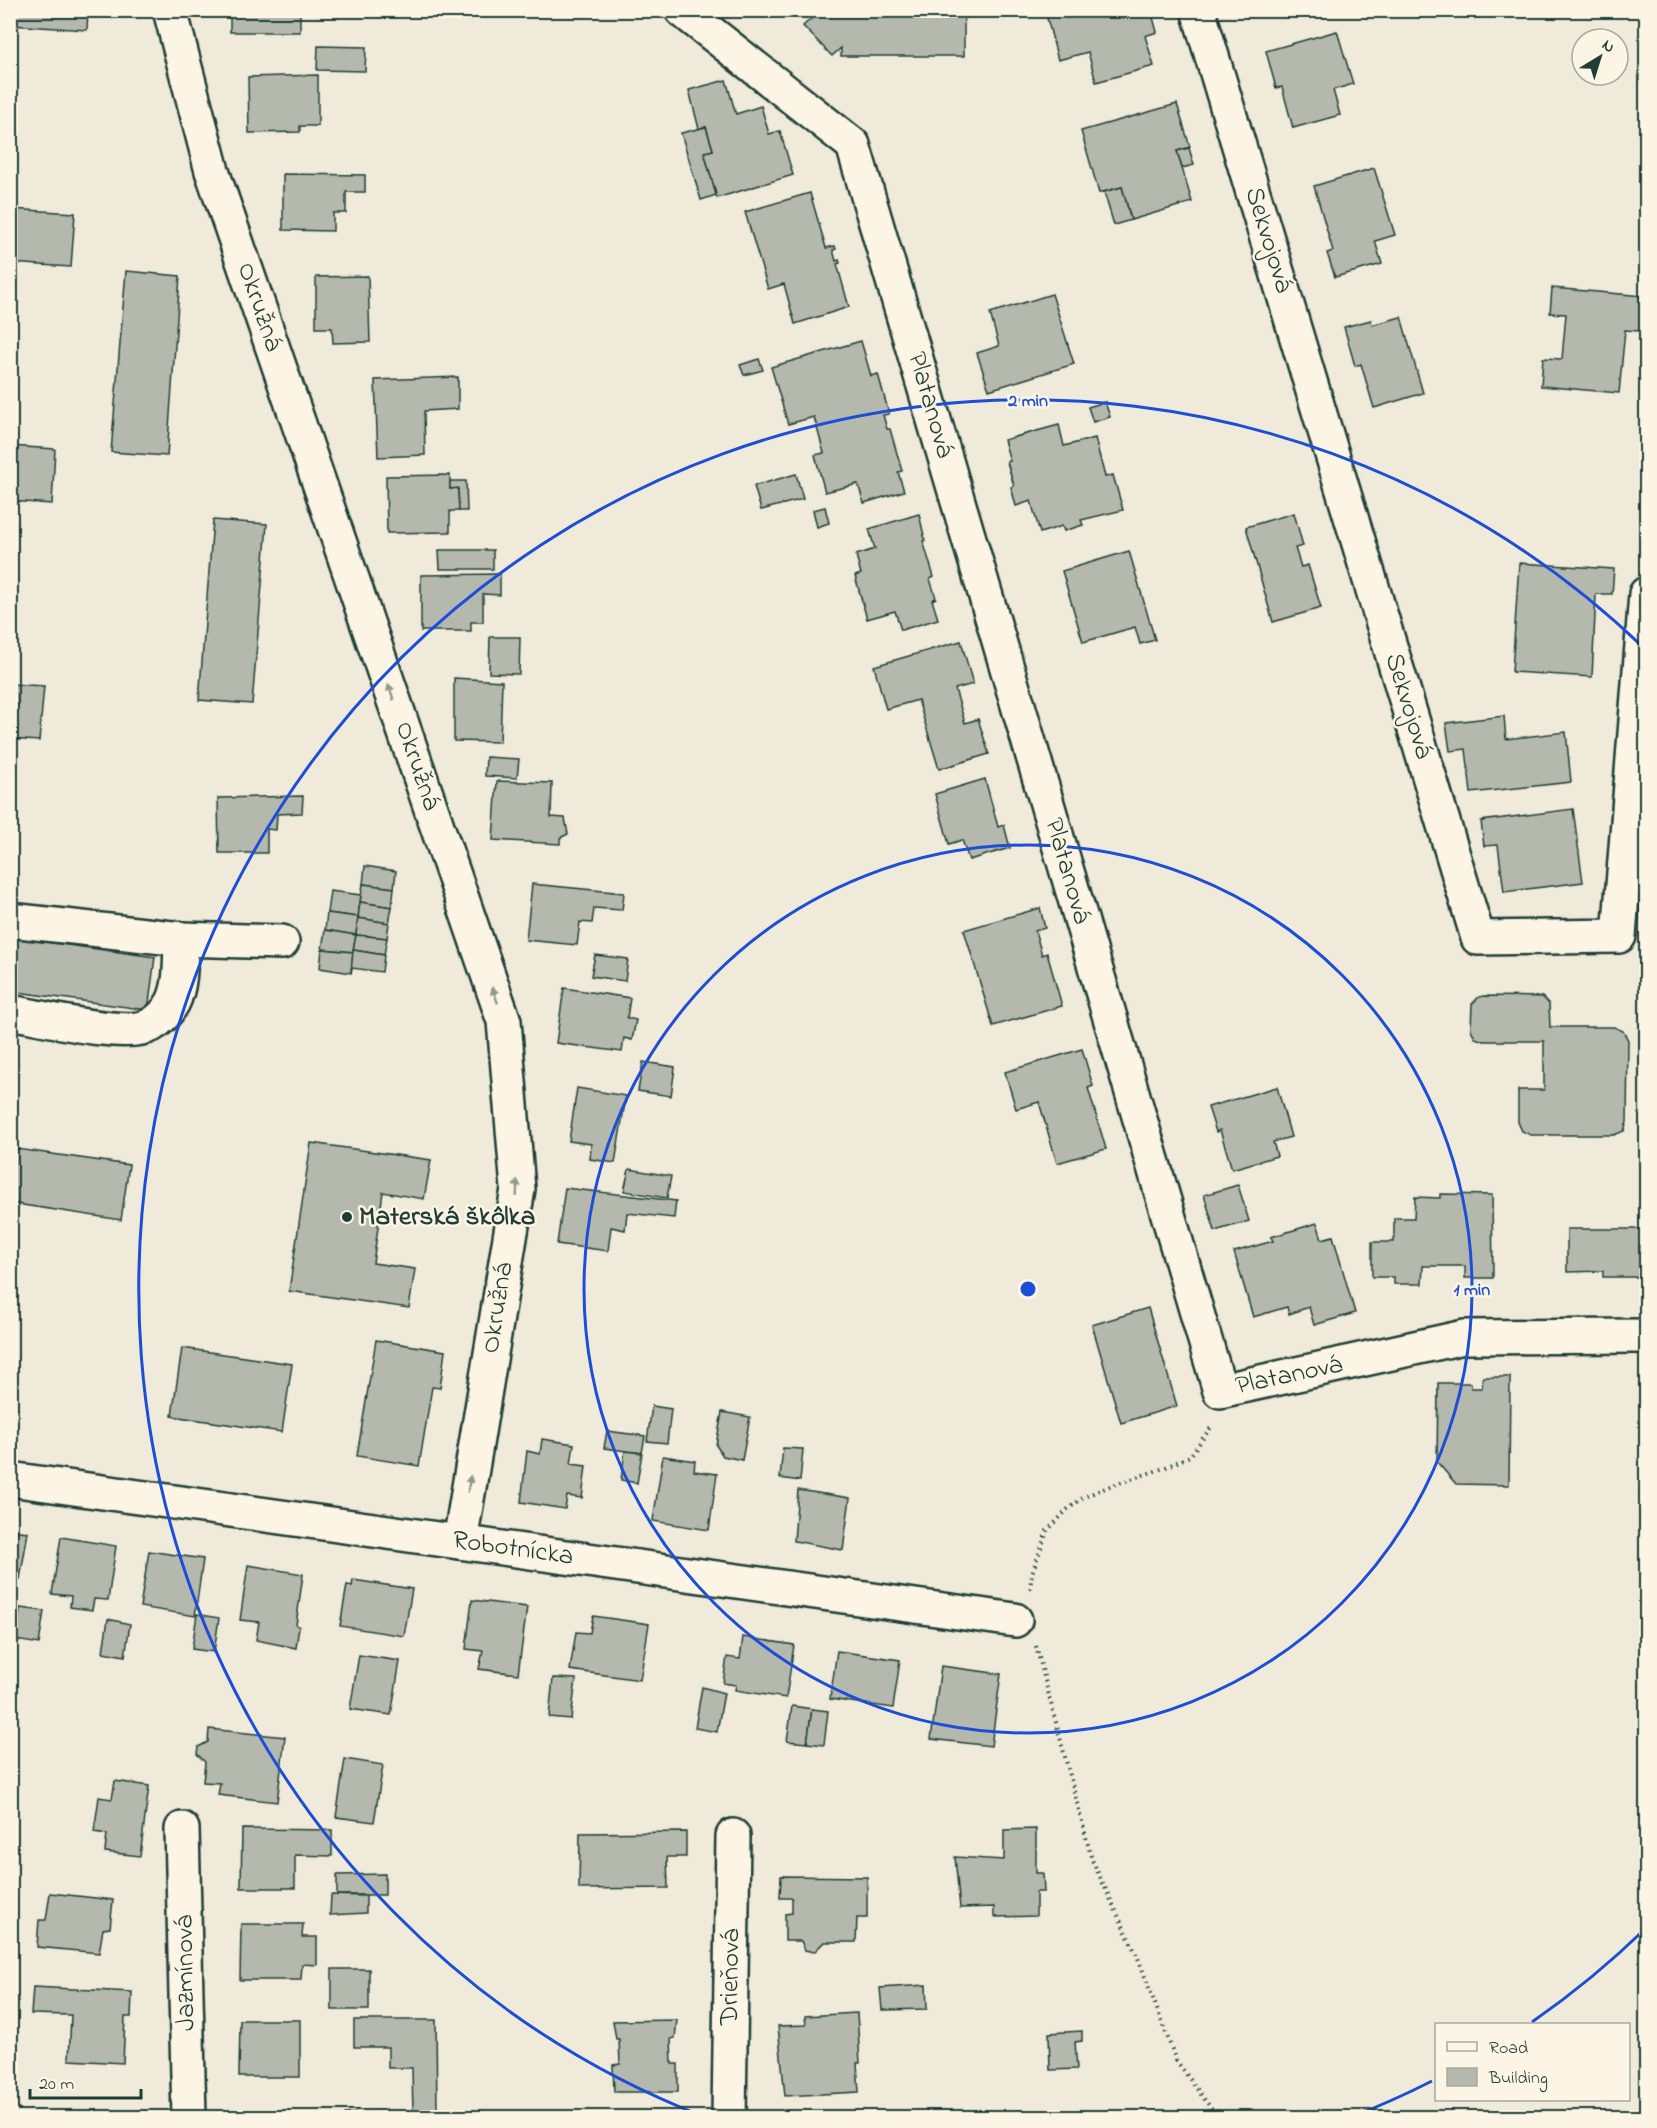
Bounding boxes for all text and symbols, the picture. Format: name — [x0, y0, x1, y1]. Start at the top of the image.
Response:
north arrow — [1570, 27, 1630, 87]
text: N — [1596, 34, 1620, 60]
street label: Sekvojová — [1233, 182, 1303, 298]
street label: Okružná — [226, 257, 292, 357]
street label: Platanová — [896, 348, 964, 463]
text: 2 min — [1007, 389, 1048, 415]
street label: Sekvojová — [1373, 648, 1443, 764]
one-way arrow — [386, 683, 396, 701]
street label: Okružná — [384, 716, 450, 816]
street label: Platanová — [1033, 814, 1101, 929]
one-way arrow — [490, 986, 500, 1004]
one-way arrow — [512, 1179, 521, 1198]
place label: Materská škôlka — [359, 1198, 535, 1237]
marker: Materská škôlka — [340, 1210, 354, 1224]
street label: Okružná — [472, 1259, 524, 1356]
text: 1 min — [1454, 1278, 1490, 1304]
centre of rings — [1018, 1279, 1038, 1299]
street label: Platanová — [1232, 1346, 1346, 1406]
one-way arrow — [465, 1475, 474, 1494]
street label: Robotnícka — [450, 1521, 576, 1577]
street label: Jazmínová — [165, 1914, 207, 2031]
street label: Drieňová — [711, 1928, 751, 2027]
legend — [1435, 2023, 1630, 2101]
text: Road — [1489, 2036, 1528, 2062]
scale bar — [30, 2062, 141, 2100]
text: Building — [1488, 2066, 1548, 2093]
text: 20 m — [39, 2072, 74, 2098]

